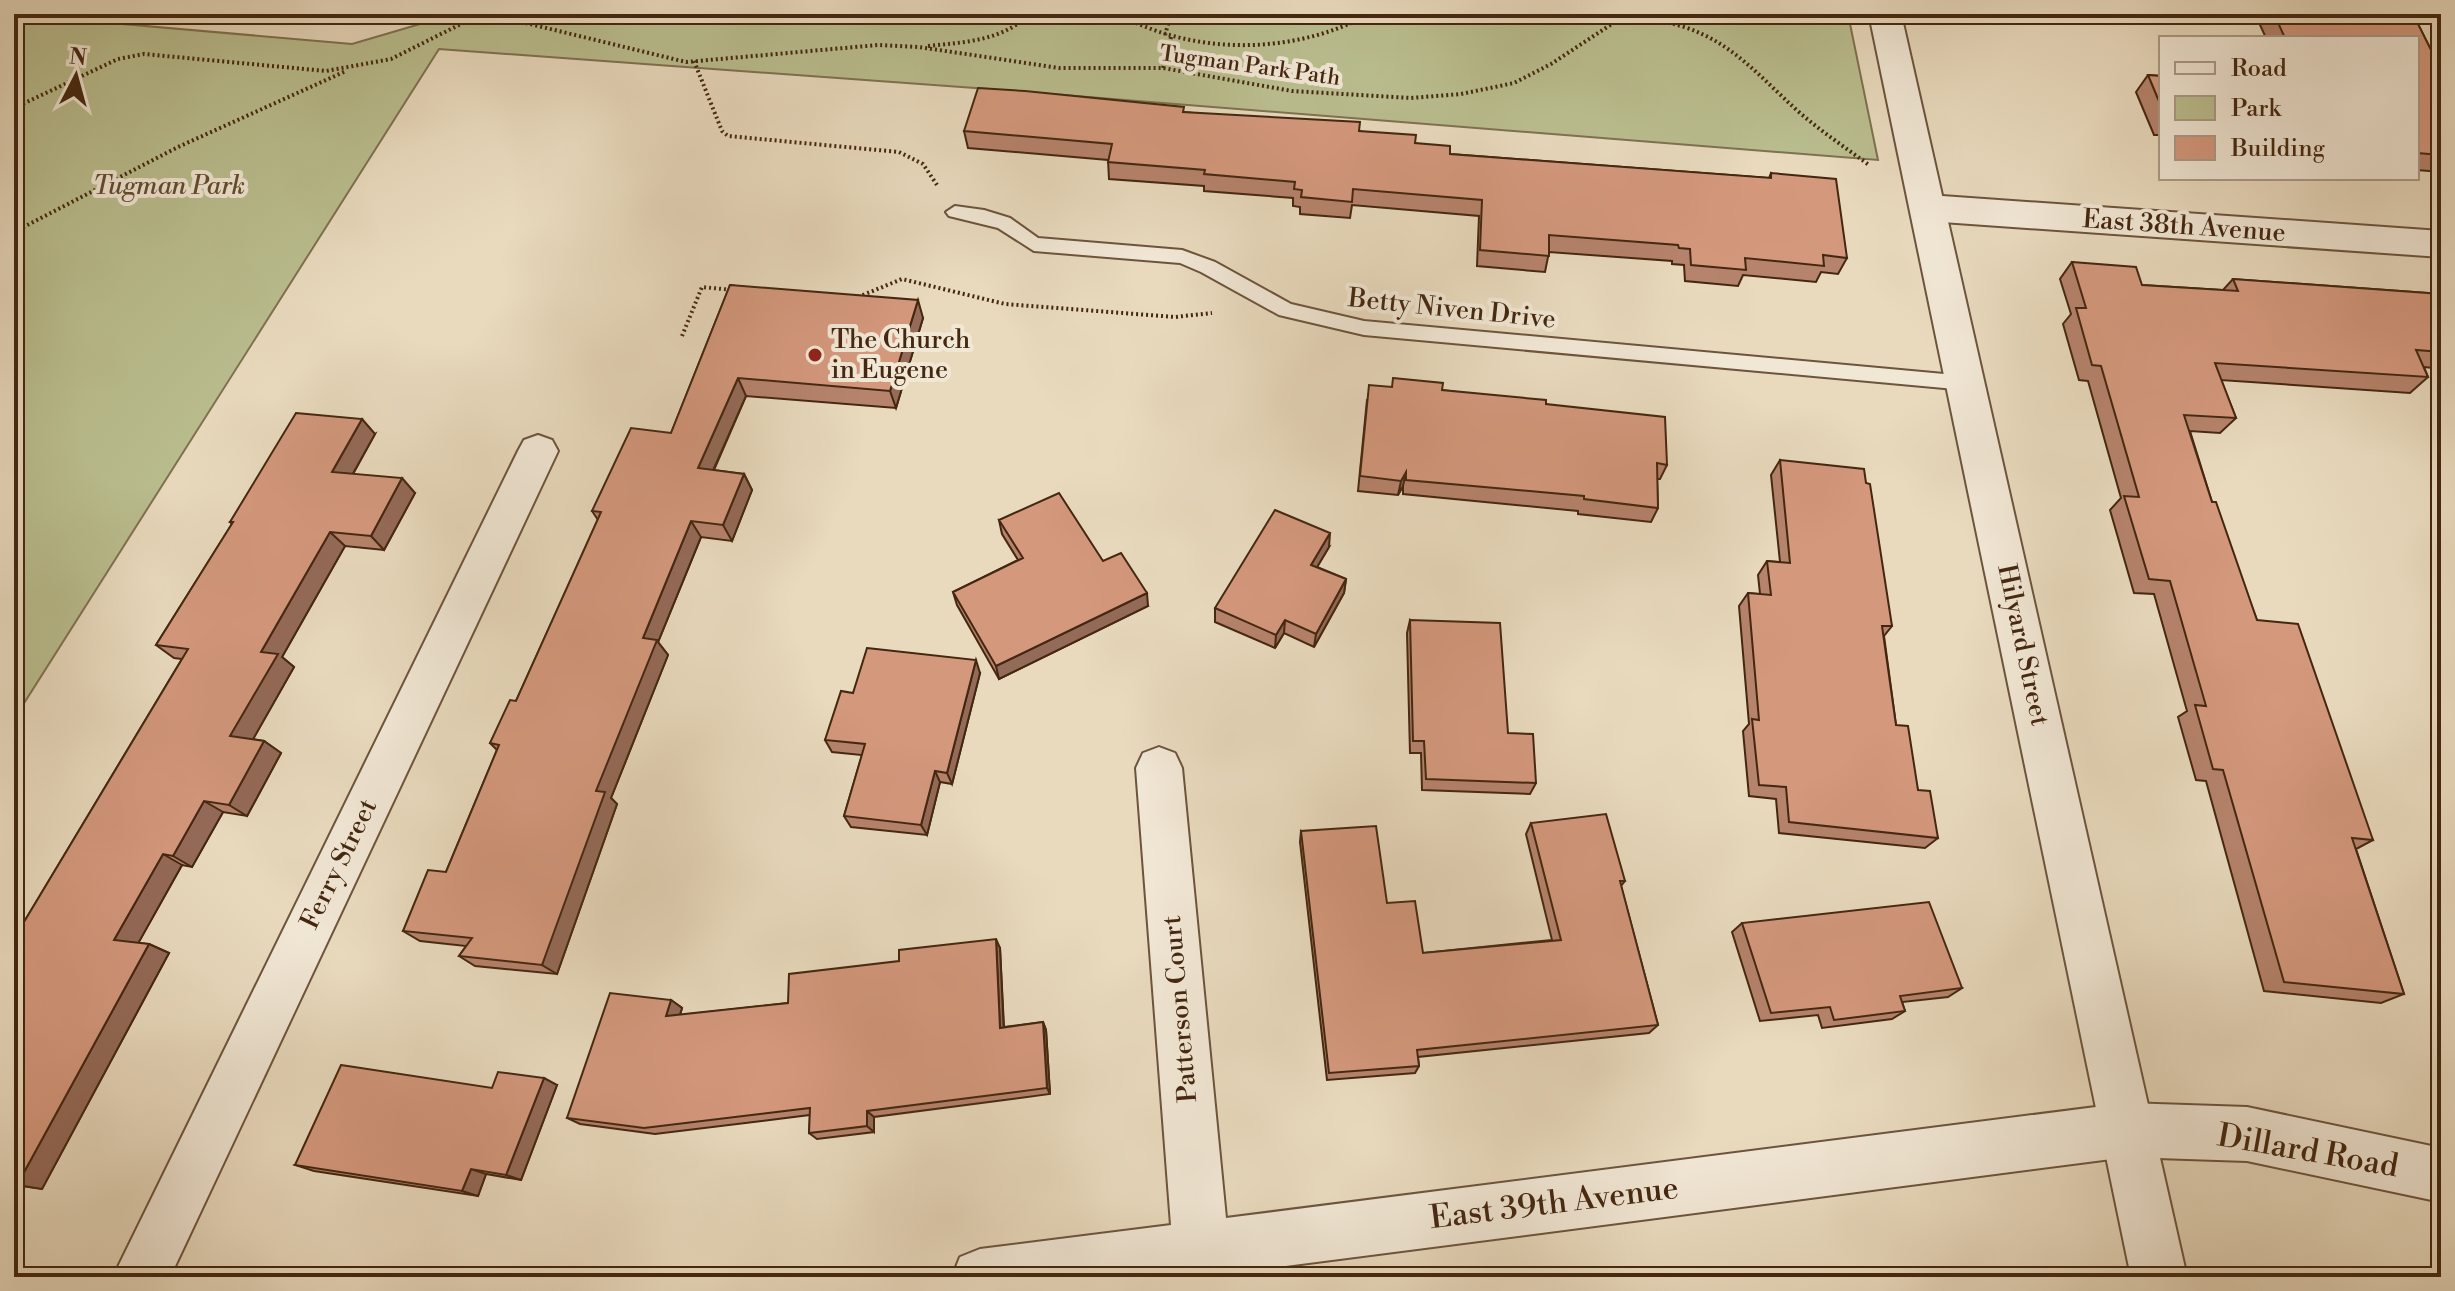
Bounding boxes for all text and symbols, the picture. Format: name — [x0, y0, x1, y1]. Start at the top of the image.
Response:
north arrow — [36, 36, 116, 116]
legend — [2159, 36, 2419, 180]
street label: Tugman Park Path — [1158, 40, 1342, 92]
text: N — [68, 43, 89, 72]
text: Road — [2231, 54, 2287, 84]
text: Park — [2231, 94, 2282, 124]
text: Building — [2230, 134, 2325, 164]
park label: Tugman Park — [93, 170, 245, 202]
street label: East 38th Avenue — [2081, 203, 2287, 249]
street label: Betty Niven Drive — [1346, 282, 1557, 336]
place label: The Church in Eugene — [831, 324, 970, 386]
marker: The Church in Eugene — [806, 346, 824, 364]
street label: Hilyard Street — [1990, 561, 2056, 729]
street label: Ferry Street — [294, 794, 384, 934]
street label: Patterson Court — [1156, 914, 1204, 1104]
street label: Dillard Road — [2214, 1115, 2402, 1187]
street label: East 39th Avenue — [1427, 1168, 1681, 1238]

